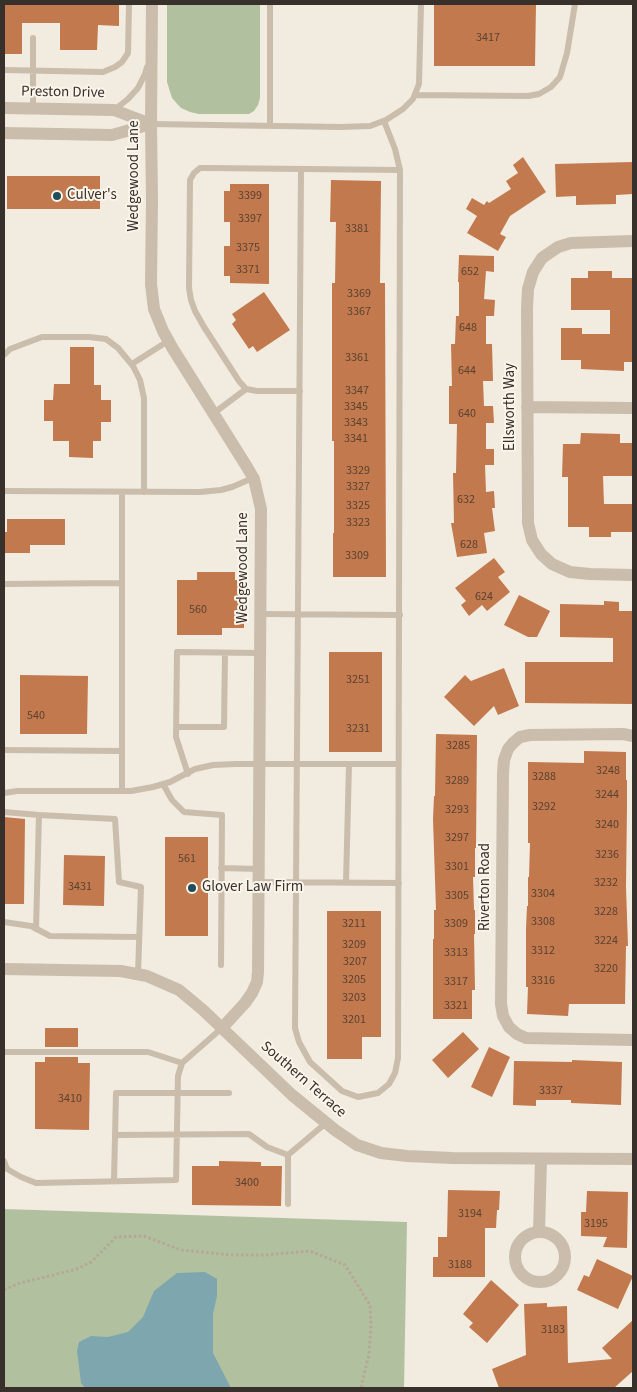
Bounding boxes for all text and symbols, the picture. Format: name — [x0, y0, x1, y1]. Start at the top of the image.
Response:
house number: 3417 — [476, 31, 500, 45]
street label: Preston Drive — [21, 83, 105, 103]
street label: Wedgewood Lane — [126, 120, 144, 232]
place label: Culver's — [67, 187, 117, 205]
house number: 3399 — [238, 189, 262, 203]
marker: Culver's — [51, 190, 63, 202]
house number: 3397 — [238, 212, 262, 226]
house number: 3381 — [345, 222, 369, 236]
house number: 3375 — [236, 241, 260, 255]
house number: 3371 — [236, 263, 260, 277]
house number: 652 — [461, 265, 479, 279]
house number: 3369 — [347, 287, 371, 301]
house number: 3367 — [347, 305, 371, 319]
house number: 648 — [459, 321, 477, 335]
house number: 3361 — [345, 351, 369, 365]
street label: Ellsworth Way — [502, 363, 520, 451]
house number: 644 — [458, 364, 476, 378]
house number: 3347 — [345, 384, 369, 398]
house number: 3345 — [344, 400, 368, 414]
house number: 640 — [458, 407, 476, 421]
house number: 3343 — [344, 416, 368, 430]
house number: 3341 — [344, 432, 368, 446]
house number: 3329 — [346, 464, 370, 478]
house number: 3327 — [346, 480, 370, 494]
house number: 632 — [457, 493, 475, 507]
house number: 3325 — [346, 499, 370, 513]
street label: Wedgewood Lane — [235, 512, 253, 624]
house number: 3323 — [346, 516, 370, 530]
house number: 628 — [460, 538, 478, 552]
house number: 3309 — [345, 549, 369, 563]
house number: 624 — [475, 590, 493, 604]
house number: 560 — [189, 603, 207, 617]
house number: 3251 — [346, 673, 370, 687]
house number: 540 — [27, 709, 45, 723]
house number: 3231 — [346, 722, 370, 736]
house number: 3285 — [446, 739, 470, 753]
house number: 3248 — [596, 764, 620, 778]
house number: 3288 — [532, 770, 556, 784]
house number: 3289 — [445, 774, 469, 788]
house number: 3244 — [595, 788, 619, 802]
house number: 3292 — [532, 800, 556, 814]
house number: 3293 — [445, 803, 469, 817]
house number: 3240 — [595, 818, 619, 832]
house number: 3297 — [445, 831, 469, 845]
street label: Riverton Road — [477, 843, 495, 931]
house number: 3236 — [595, 848, 619, 862]
house number: 561 — [178, 852, 196, 866]
house number: 3301 — [445, 860, 469, 874]
house number: 3232 — [594, 876, 618, 890]
place label: Glover Law Firm — [202, 879, 303, 897]
house number: 3431 — [68, 880, 92, 894]
marker: Glover Law Firm — [186, 882, 198, 894]
house number: 3304 — [531, 887, 555, 901]
house number: 3305 — [445, 889, 469, 903]
house number: 3228 — [594, 905, 618, 919]
house number: 3308 — [531, 915, 555, 929]
house number: 3211 — [342, 917, 366, 931]
house number: 3309 — [444, 917, 468, 931]
house number: 3224 — [594, 934, 618, 948]
house number: 3209 — [342, 938, 366, 952]
house number: 3312 — [531, 944, 555, 958]
house number: 3313 — [444, 946, 468, 960]
house number: 3207 — [343, 955, 367, 969]
house number: 3220 — [594, 962, 618, 976]
house number: 3205 — [342, 973, 366, 987]
house number: 3316 — [531, 974, 555, 988]
house number: 3317 — [444, 975, 468, 989]
house number: 3203 — [342, 991, 366, 1005]
house number: 3321 — [444, 999, 468, 1013]
house number: 3201 — [342, 1013, 366, 1027]
street label: Southern Terrace — [257, 1038, 349, 1122]
house number: 3337 — [539, 1084, 563, 1098]
house number: 3410 — [58, 1092, 82, 1106]
house number: 3400 — [235, 1176, 259, 1190]
house number: 3194 — [458, 1207, 482, 1221]
house number: 3195 — [584, 1217, 608, 1231]
house number: 3188 — [448, 1258, 472, 1272]
house number: 3183 — [541, 1323, 565, 1337]

